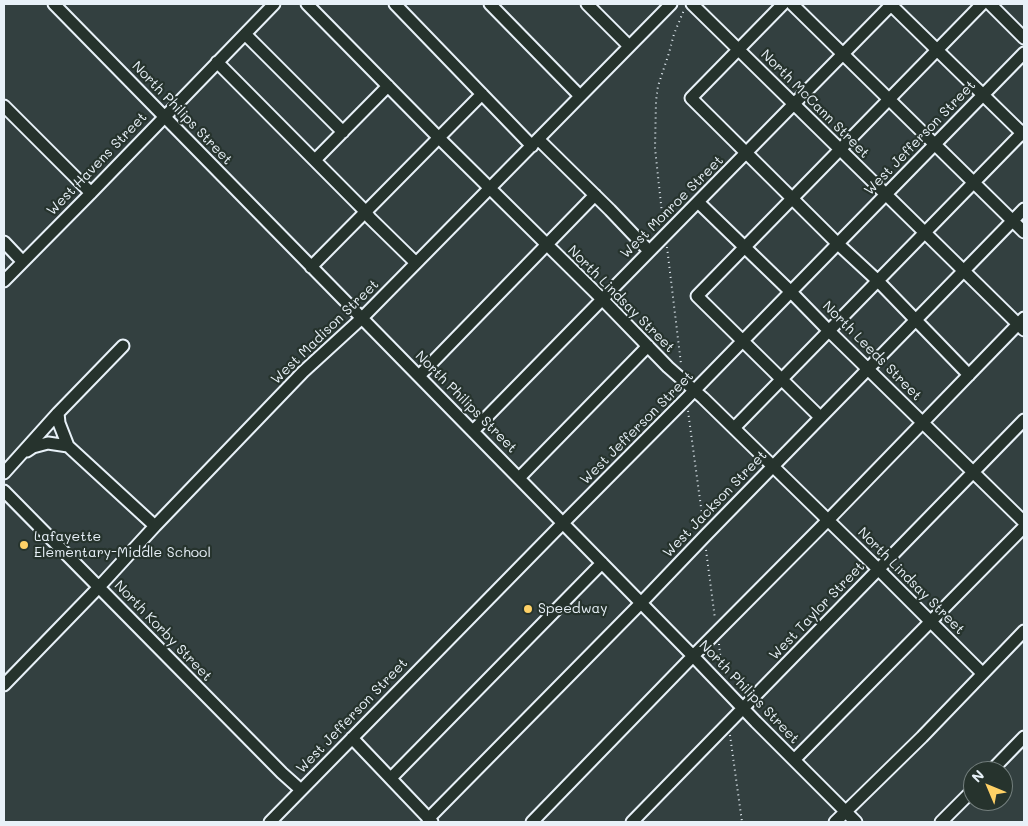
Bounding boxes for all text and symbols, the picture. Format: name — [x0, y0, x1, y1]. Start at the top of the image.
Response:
street label: North McCann Street — [757, 46, 873, 162]
street label: North Philips Street — [128, 58, 236, 168]
street label: West Jefferson Street — [861, 77, 979, 199]
street label: West Havens Street — [43, 109, 151, 219]
street label: West Monroe Street — [617, 152, 727, 262]
street label: North Lindsay Street — [564, 242, 678, 356]
street label: West Madison Street — [268, 276, 382, 388]
street label: North Leeds Street — [819, 298, 925, 404]
street label: North Philips Street — [412, 348, 520, 456]
street label: West Jefferson Street — [577, 368, 697, 488]
street label: West Jackson Street — [660, 447, 770, 561]
street label: North Lindsay Street — [854, 524, 968, 638]
place label: Lafayette Elementary-Middle School — [34, 529, 211, 562]
marker: Lafayette Elementary-Middle School — [18, 539, 30, 551]
street label: West Taylor Street — [766, 558, 868, 664]
street label: North Korby Street — [111, 577, 215, 685]
place label: Speedway — [538, 601, 608, 617]
marker: Speedway — [522, 603, 534, 615]
street label: North Philips Street — [695, 637, 803, 747]
street label: West Jefferson Street — [293, 655, 411, 777]
north arrow — [963, 761, 1013, 811]
text: N — [967, 765, 988, 786]

